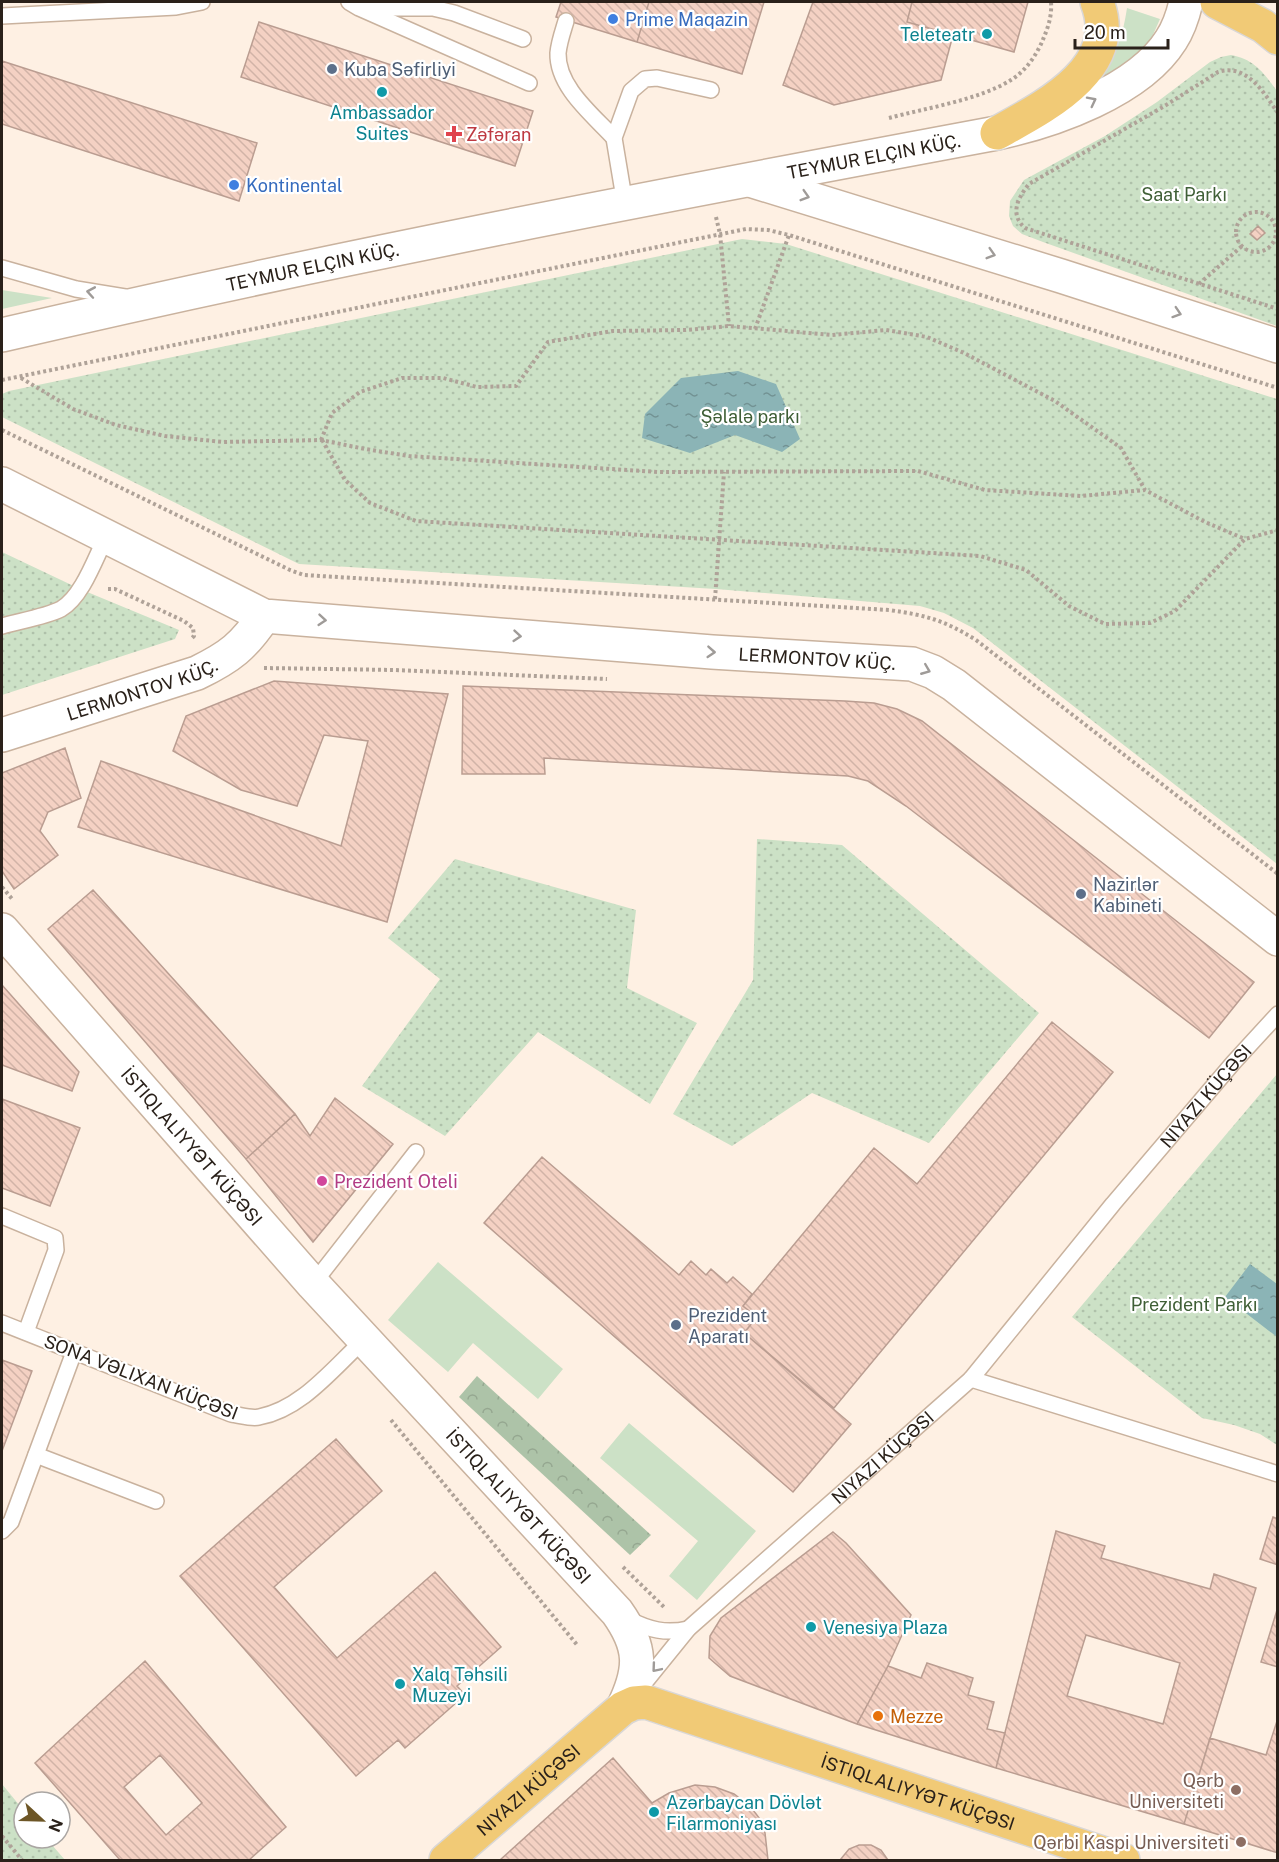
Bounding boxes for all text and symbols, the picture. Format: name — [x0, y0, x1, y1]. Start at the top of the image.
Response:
place label: Prime Maqazin — [625, 9, 748, 30]
marker: Prime Maqazin — [606, 12, 620, 26]
scale bar — [1075, 12, 1168, 50]
text: 20 m — [1084, 22, 1126, 43]
place label: Teleteatr — [900, 24, 975, 45]
marker: Teleteatr — [980, 27, 994, 41]
place label: Kuba Səfirliyi — [344, 59, 456, 80]
marker: Kuba Səfirliyi — [325, 62, 339, 76]
marker: Ambassador Suites — [375, 85, 389, 99]
one-way arrow — [1086, 97, 1097, 109]
place label: Ambassador Suites — [330, 102, 434, 144]
place label: Zəfəran — [466, 124, 531, 145]
marker: Zəfəran — [447, 127, 461, 141]
street label: TEYMUR ELÇIN KÜÇ. — [785, 130, 962, 183]
place label: Kontinental — [246, 175, 342, 196]
marker: Kontinental — [227, 178, 241, 192]
park label: Saat Parkı — [1141, 184, 1227, 205]
one-way arrow — [799, 189, 810, 202]
street label: TEYMUR ELÇIN KÜÇ. — [224, 238, 401, 295]
one-way arrow — [985, 247, 996, 259]
one-way arrow — [86, 286, 96, 299]
one-way arrow — [1171, 306, 1182, 318]
park label: Şəlalə parkı — [700, 406, 800, 427]
one-way arrow — [318, 614, 327, 627]
one-way arrow — [512, 629, 521, 642]
street label: LERMONTOV KÜÇ. — [738, 643, 896, 673]
one-way arrow — [707, 645, 716, 658]
street label: LERMONTOV KÜÇ. — [64, 654, 221, 724]
one-way arrow — [919, 663, 930, 675]
place label: Nazirlər Kabineti — [1093, 874, 1162, 916]
marker: Nazirlər Kabineti — [1074, 887, 1088, 901]
street label: NIYAZI KÜÇƏSI — [1155, 1040, 1256, 1152]
street label: İSTIQLALIYYƏT KÜÇƏSI — [117, 1063, 267, 1230]
place label: Prezident Oteli — [334, 1171, 458, 1192]
marker: Prezident Oteli — [315, 1174, 329, 1188]
park label: Prezident Parkı — [1131, 1294, 1257, 1315]
place label: Prezident Aparatı — [688, 1305, 767, 1347]
marker: Prezident Aparatı — [669, 1318, 683, 1332]
street label: SONA VƏLIXAN KÜÇƏSI — [41, 1329, 241, 1424]
street label: NIYAZI KÜÇƏSI — [827, 1407, 938, 1508]
street label: İSTIQLALIYYƏT KÜÇƏSI — [442, 1424, 596, 1588]
place label: Venesiya Plaza — [823, 1617, 948, 1638]
marker: Venesiya Plaza — [804, 1620, 818, 1634]
one-way arrow — [652, 1661, 663, 1672]
place label: Xalq Təhsili Muzeyi — [412, 1664, 508, 1706]
marker: Xalq Təhsili Muzeyi — [393, 1677, 407, 1691]
place label: Mezze — [890, 1706, 943, 1727]
marker: Mezze — [871, 1709, 885, 1723]
street label: NIYAZI KÜÇƏSI — [472, 1740, 584, 1840]
street label: İSTIQLALIYYƏT KÜÇƏSI — [818, 1749, 1018, 1834]
place label: Qərb Universiteti — [1129, 1770, 1224, 1812]
marker: Qərb Universiteti — [1229, 1783, 1243, 1797]
north arrow — [12, 1790, 72, 1850]
place label: Azərbaycan Dövlət Filarmoniyası — [666, 1792, 822, 1834]
marker: Azərbaycan Dövlət Filarmoniyası — [647, 1805, 661, 1819]
text: N — [44, 1816, 67, 1835]
place label: Qərbi Kaspi Universiteti — [1033, 1832, 1229, 1853]
marker: Qərbi Kaspi Universiteti — [1234, 1835, 1248, 1849]

